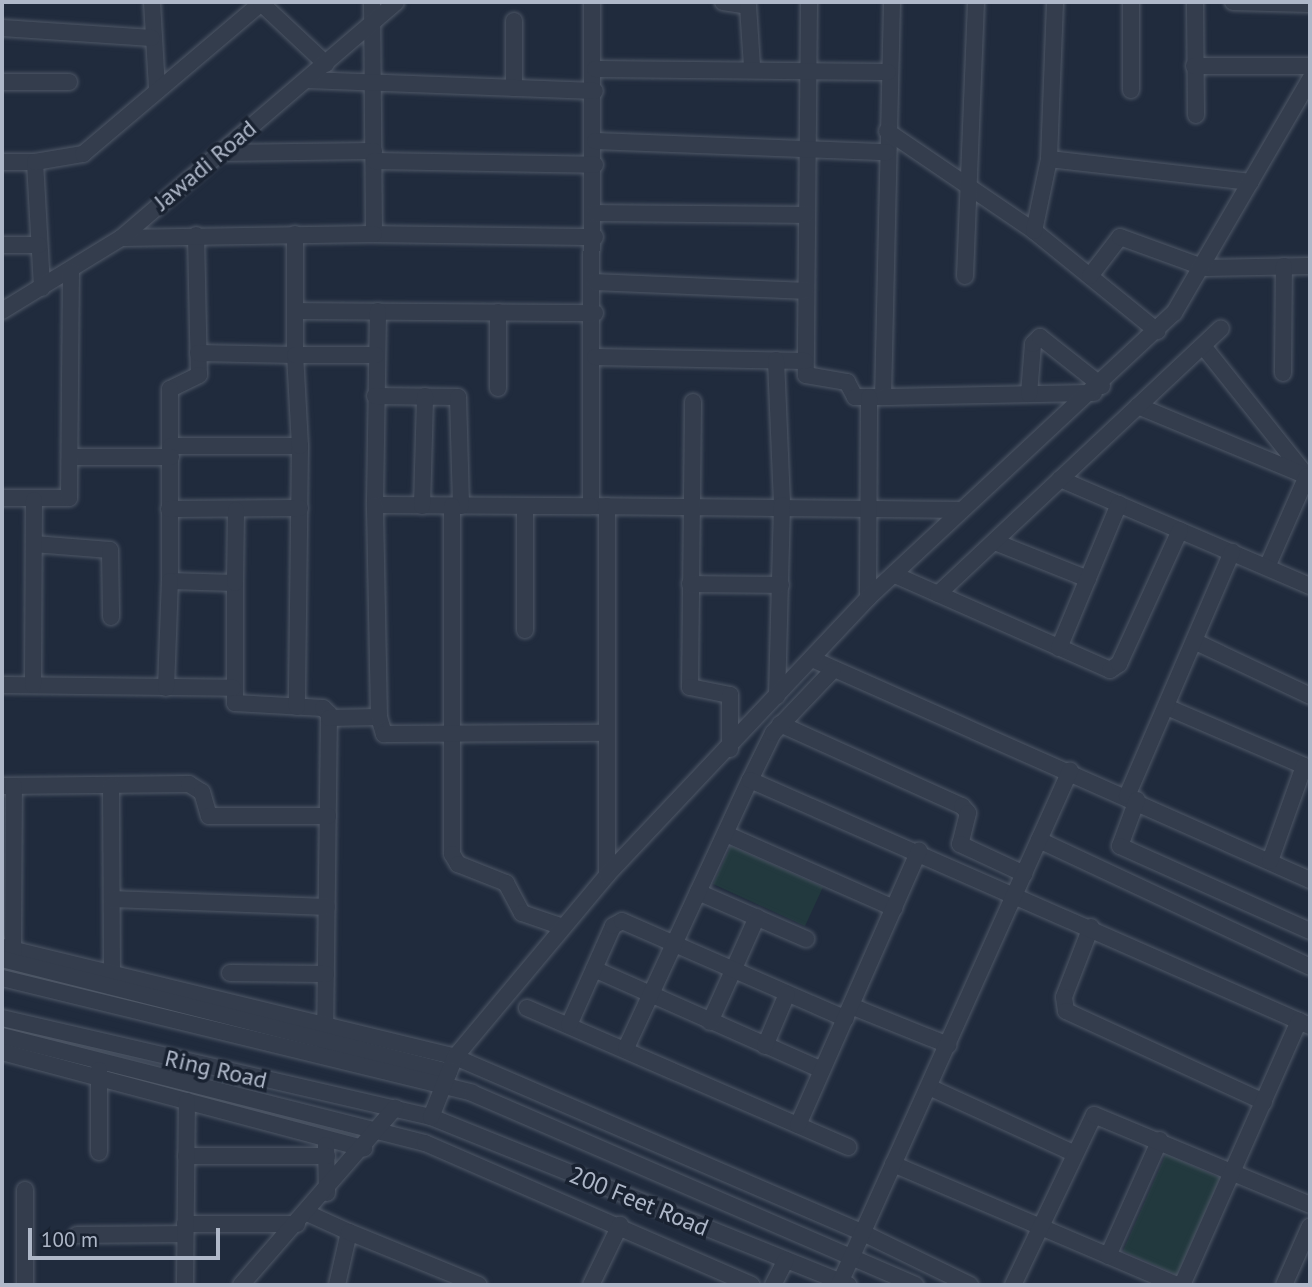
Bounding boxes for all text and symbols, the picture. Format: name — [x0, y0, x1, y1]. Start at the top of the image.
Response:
street label: Jawadi Road — [148, 114, 262, 216]
street label: Ring Road — [162, 1043, 270, 1095]
street label: 200 Feet Road — [565, 1160, 713, 1242]
scale bar — [32, 1214, 224, 1258]
text: 100 m — [41, 1226, 98, 1253]

